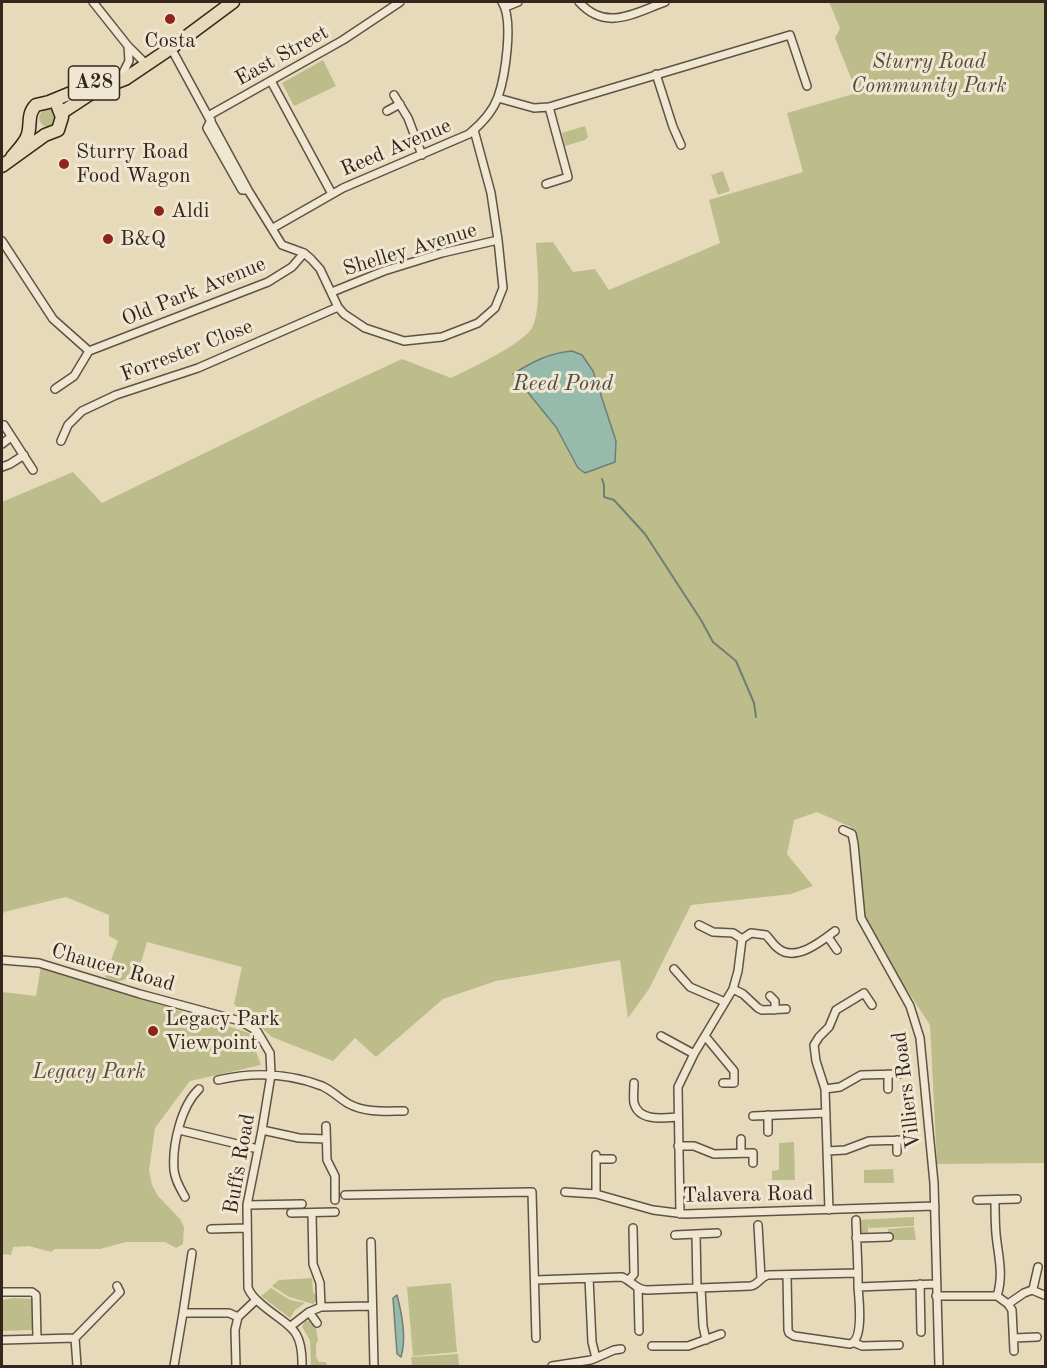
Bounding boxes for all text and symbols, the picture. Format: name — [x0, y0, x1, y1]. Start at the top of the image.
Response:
marker: Costa — [163, 12, 177, 26]
street label: East Street — [231, 20, 333, 92]
place label: Costa — [144, 28, 196, 54]
park label: Sturry Road Community Park — [851, 49, 1007, 99]
road number: A28 — [68, 66, 119, 100]
street label: Reed Avenue — [337, 113, 455, 183]
place label: Sturry Road Food Wagon — [76, 139, 191, 189]
marker: Sturry Road Food Wagon — [57, 157, 71, 171]
place label: Aldi — [171, 198, 209, 224]
marker: Aldi — [152, 204, 166, 218]
street label: Shelley Avenue — [340, 218, 480, 282]
place label: B&Q — [120, 226, 166, 252]
marker: B&Q — [101, 232, 115, 246]
street label: Old Park Avenue — [118, 252, 270, 332]
street label: Forrester Close — [117, 314, 257, 388]
water label: Reed Pond — [513, 371, 613, 397]
street label: Chaucer Road — [48, 938, 178, 998]
place label: Legacy Park Viewpoint — [165, 1006, 280, 1056]
marker: Legacy Park Viewpoint — [146, 1024, 160, 1038]
street label: Villiers Road — [887, 1030, 927, 1150]
park label: Legacy Park — [32, 1059, 146, 1085]
street label: Buffs Road — [219, 1112, 261, 1216]
street label: Talavera Road — [682, 1181, 814, 1209]

